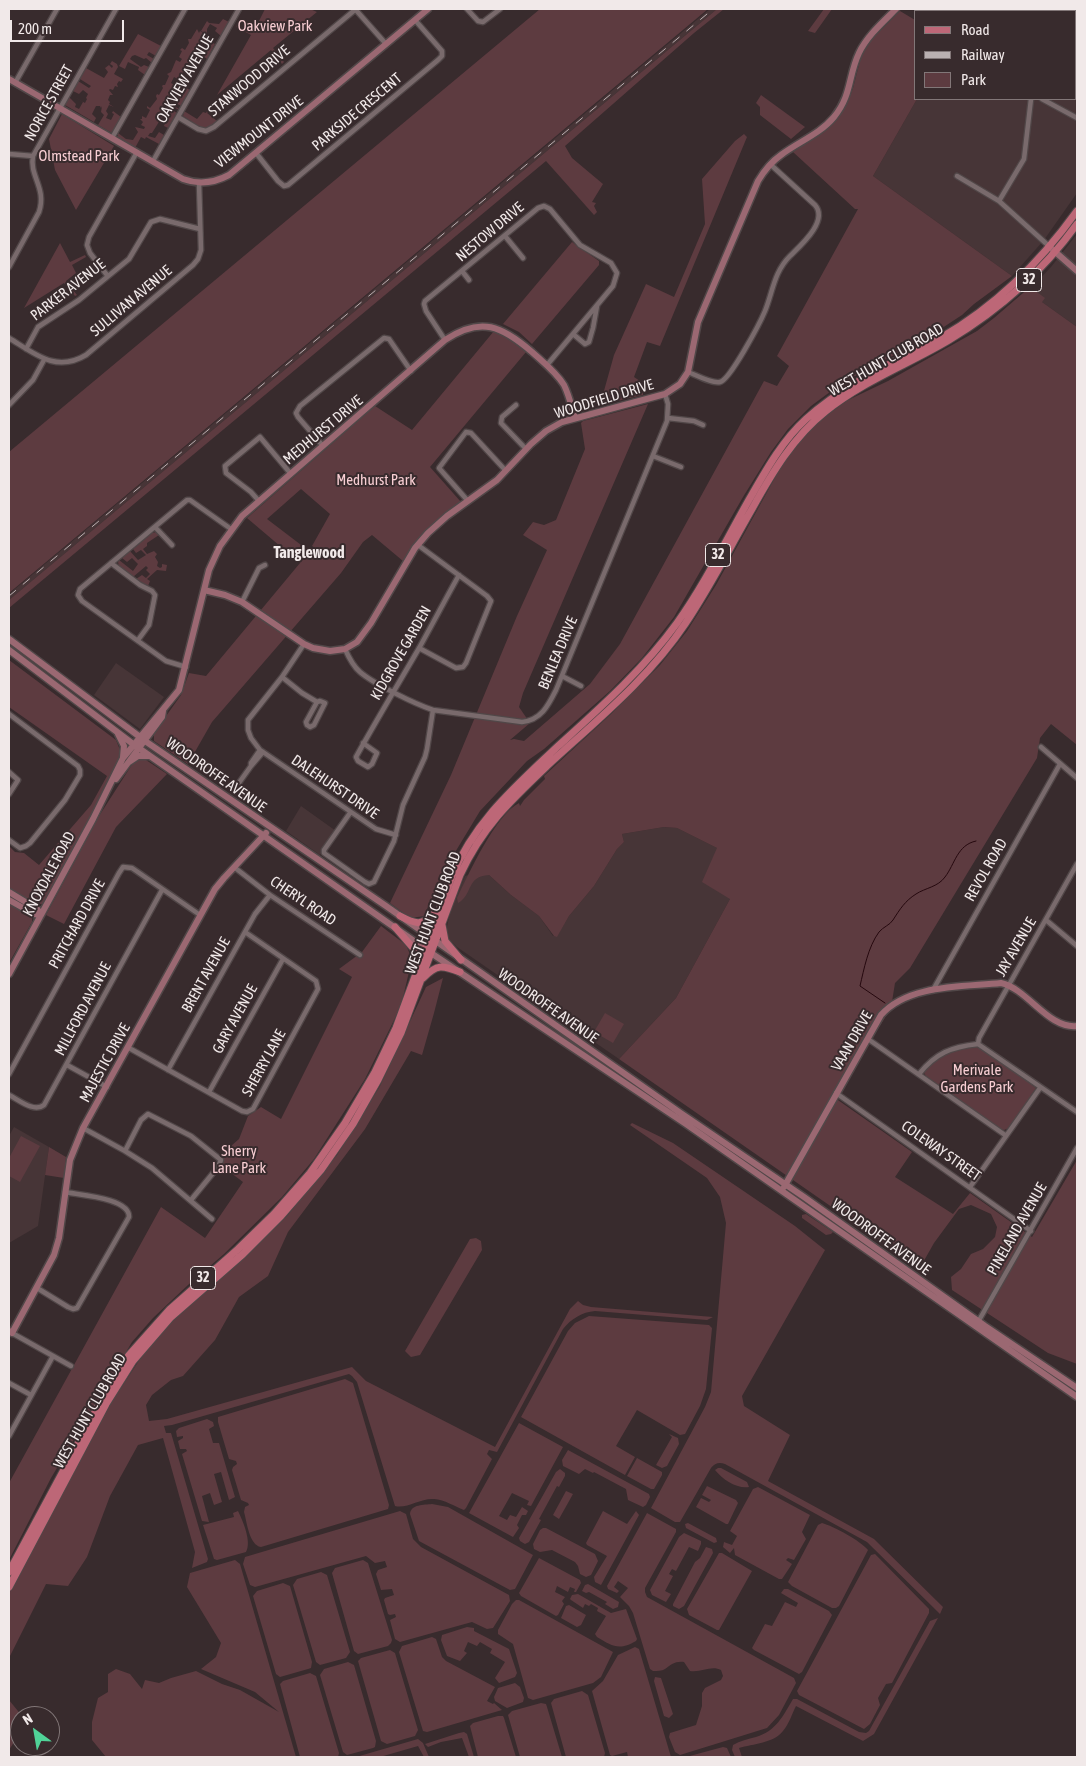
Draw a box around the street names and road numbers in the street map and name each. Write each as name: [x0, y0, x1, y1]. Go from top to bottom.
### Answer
street label: OAKVIEW AVENUE: [152, 32, 218, 126]
street label: STANWOOD DRIVE: [205, 42, 293, 120]
street label: NORICE STREET: [21, 62, 77, 144]
street label: PARKSIDE CRESCENT: [309, 69, 405, 155]
street label: VIEWMOUNT DRIVE: [211, 92, 307, 172]
street label: NESTOW DRIVE: [452, 198, 528, 266]
street label: PARKER AVENUE: [27, 255, 109, 325]
street label: SULLIVAN AVENUE: [87, 262, 175, 340]
road number: 32: [1016, 268, 1042, 292]
street label: WEST HUNT CLUB ROAD: [825, 320, 947, 400]
street label: WOODFIELD DRIVE: [552, 375, 656, 423]
street label: MEDHURST DRIVE: [280, 392, 366, 468]
road number: 32: [706, 544, 730, 566]
street label: KIDGROVE GARDEN: [367, 603, 435, 703]
street label: BENLEA DRIVE: [535, 614, 581, 692]
street label: WOODROFFE AVENUE: [162, 734, 270, 816]
street label: DALEHURST DRIVE: [288, 751, 382, 823]
street label: KNOXDALE ROAD: [19, 829, 79, 919]
street label: REVOL ROAD: [961, 835, 1011, 905]
street label: WEST HUNT CLUB ROAD: [401, 849, 465, 977]
street label: CHERYL ROAD: [267, 872, 339, 930]
street label: PRITCHARD DRIVE: [45, 876, 109, 972]
street label: JAY AVENUE: [992, 914, 1040, 980]
street label: BRENT AVENUE: [178, 934, 234, 1016]
street label: MILLFORD AVENUE: [51, 959, 115, 1059]
street label: WOODROFFE AVENUE: [494, 965, 602, 1047]
street label: GARY AVENUE: [209, 981, 261, 1057]
street label: VAAN DRIVE: [828, 1008, 876, 1074]
street label: MAJESTIC DRIVE: [76, 1020, 134, 1106]
street label: SHERRY LANE: [238, 1027, 290, 1099]
street label: COLEWAY STREET: [898, 1117, 984, 1185]
street label: PINELAND AVENUE: [983, 1180, 1051, 1278]
street label: WOODROFFE AVENUE: [828, 1195, 934, 1279]
road number: 32: [190, 1266, 216, 1290]
street label: WEST HUNT CLUB ROAD: [50, 1350, 130, 1472]

